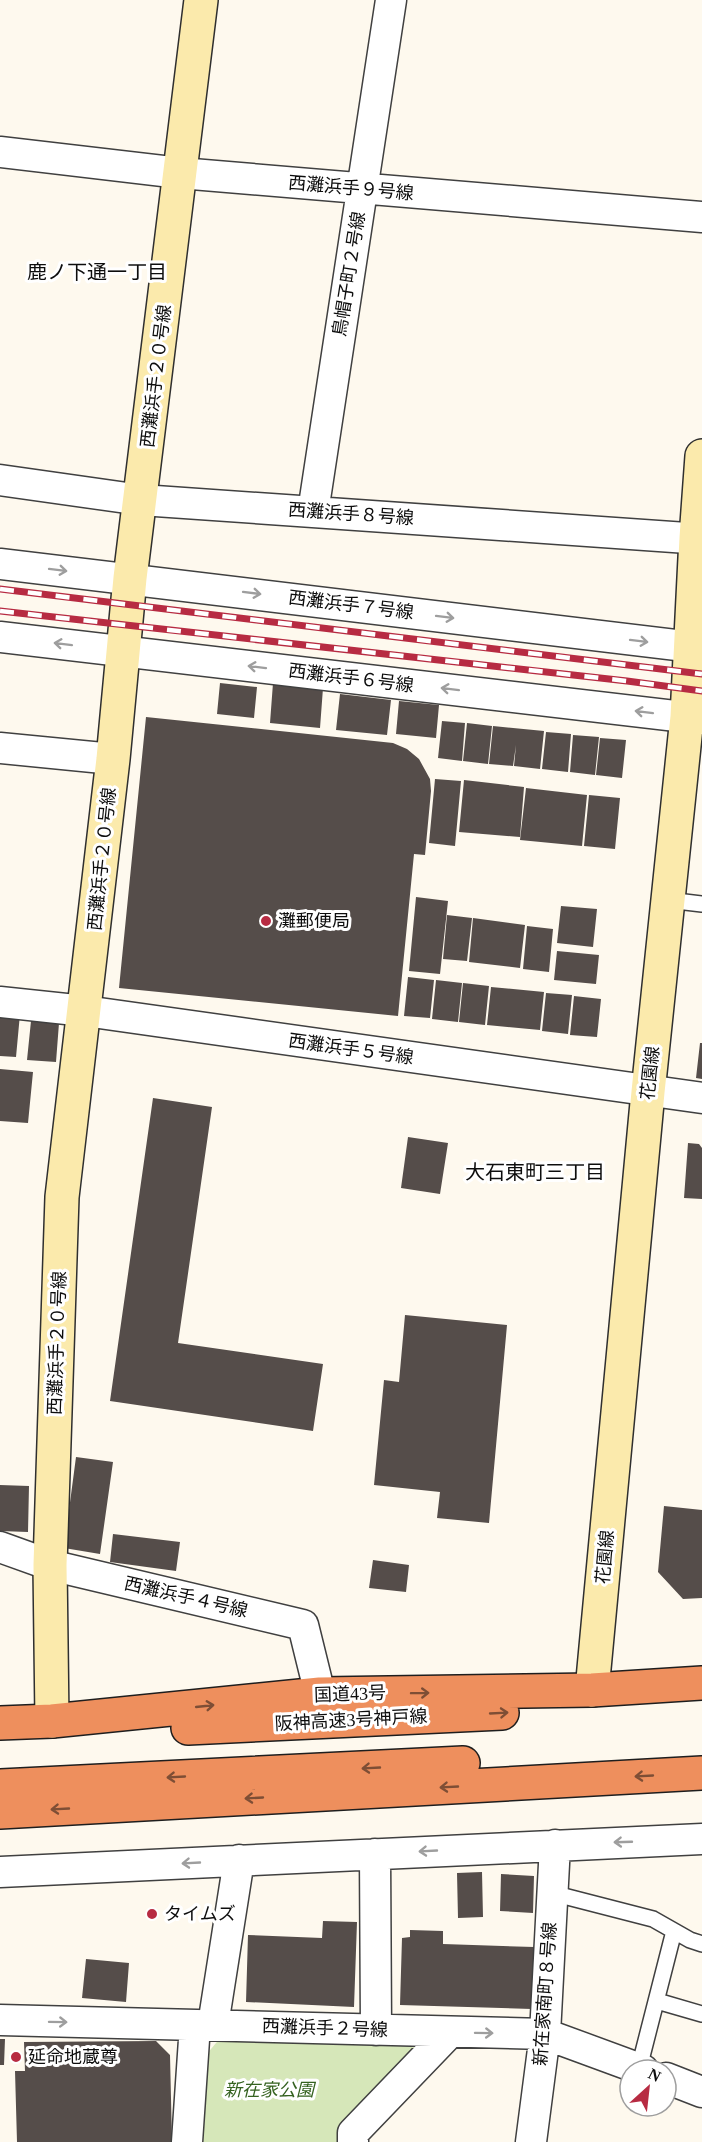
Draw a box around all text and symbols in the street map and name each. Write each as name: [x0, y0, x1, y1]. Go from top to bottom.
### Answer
street label: 西灘浜手９号線: [287, 173, 415, 203]
street label: 鳥帽子町２号線: [329, 210, 369, 338]
district label: 鹿ノ下通一丁目: [27, 261, 167, 283]
street label: 西灘浜手２０号線: [137, 303, 175, 449]
street label: 西灘浜手８号線: [287, 500, 415, 528]
one-way arrow: [48, 565, 68, 576]
street label: 西灘浜手７号線: [287, 587, 415, 623]
one-way arrow: [241, 588, 261, 599]
one-way arrow: [435, 612, 455, 623]
one-way arrow: [628, 635, 648, 646]
one-way arrow: [53, 638, 73, 649]
street label: 西灘浜手６号線: [287, 660, 415, 696]
one-way arrow: [247, 661, 267, 672]
one-way arrow: [441, 684, 461, 695]
one-way arrow: [634, 706, 654, 717]
street label: 西灘浜手２０号線: [85, 786, 119, 932]
place label: 灘郵便局: [278, 911, 350, 931]
marker: 灘郵便局: [259, 914, 273, 928]
street label: 西灘浜手５号線: [287, 1030, 415, 1068]
street label: 花園線: [637, 1045, 663, 1101]
district label: 大石東町三丁目: [465, 1161, 605, 1183]
street label: 西灘浜手２０号線: [44, 1271, 70, 1415]
street label: 花園線: [593, 1529, 617, 1585]
street label: 西灘浜手４号線: [122, 1573, 250, 1621]
street label: 国道43号: [314, 1683, 386, 1705]
one-way arrow: [410, 1687, 430, 1698]
one-way arrow: [194, 1700, 214, 1711]
street label: 阪神高速3号神戸線: [274, 1706, 428, 1734]
one-way arrow: [488, 1707, 508, 1718]
one-way arrow: [361, 1762, 381, 1773]
one-way arrow: [634, 1770, 654, 1781]
one-way arrow: [167, 1772, 187, 1783]
one-way arrow: [439, 1782, 459, 1793]
one-way arrow: [245, 1793, 265, 1804]
one-way arrow: [50, 1804, 70, 1815]
one-way arrow: [613, 1836, 633, 1848]
one-way arrow: [418, 1846, 438, 1857]
one-way arrow: [182, 1857, 202, 1868]
place label: タイムズ: [164, 1904, 236, 1924]
marker: タイムズ: [145, 1907, 159, 1921]
street label: 新在家南町８号線: [530, 1921, 560, 2067]
one-way arrow: [48, 2016, 68, 2027]
street label: 西灘浜手２号線: [262, 2016, 388, 2040]
one-way arrow: [474, 2027, 494, 2038]
place label: 延命地蔵尊: [28, 2047, 118, 2067]
marker: 延命地蔵尊: [9, 2050, 23, 2064]
north arrow: [618, 2058, 678, 2118]
text: N: [646, 2065, 664, 2085]
park label: 新在家公園: [224, 2080, 317, 2100]

